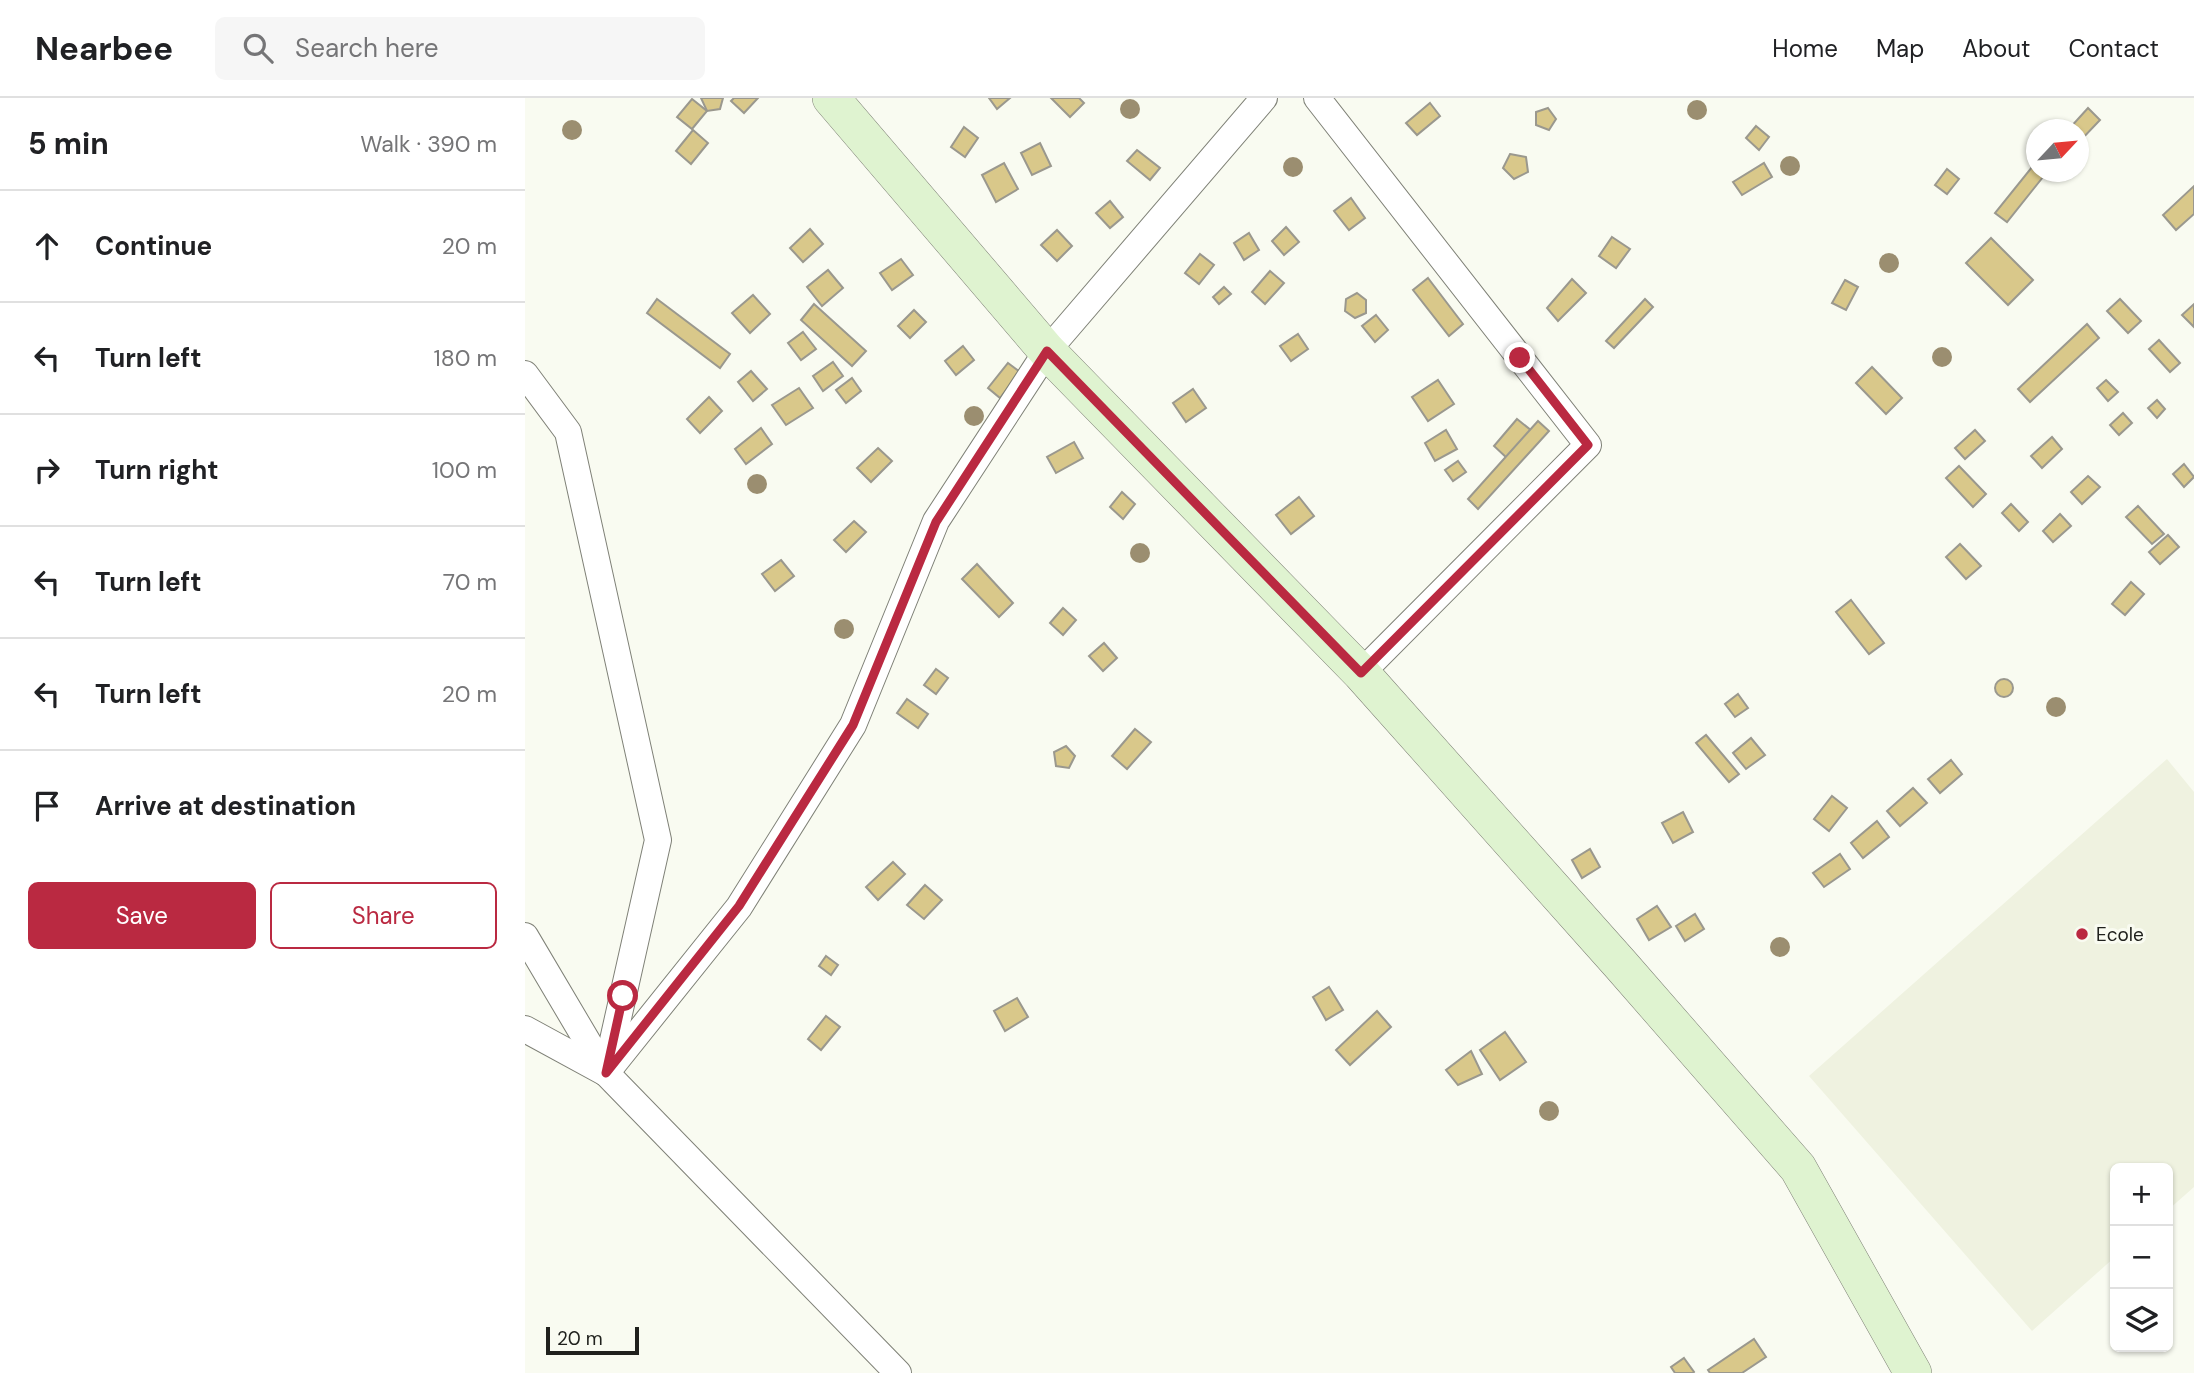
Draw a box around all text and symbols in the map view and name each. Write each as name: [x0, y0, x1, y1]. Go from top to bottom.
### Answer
search box: [215, 17, 705, 80]
text: Nearbee: [35, 27, 173, 70]
icon: search: [239, 29, 277, 67]
text: Search here: [295, 31, 439, 65]
text: Home: [1772, 33, 1838, 64]
text: Map: [1876, 33, 1924, 64]
text: About: [1962, 33, 2031, 64]
text: Contact: [2069, 33, 2159, 64]
north arrow: [2026, 119, 2089, 182]
text: 5 min: [28, 124, 109, 163]
text: Walk · 390 m: [360, 129, 497, 159]
icon: ahead: [28, 227, 66, 265]
text: Continue: [95, 229, 212, 263]
text: 20 m: [442, 231, 497, 261]
icon: left: [28, 339, 66, 377]
text: Turn left: [95, 341, 202, 375]
route end: [1504, 342, 1535, 373]
text: 180 m: [433, 343, 497, 373]
icon: right: [28, 451, 66, 489]
text: Turn right: [95, 453, 219, 487]
text: 100 m: [432, 455, 497, 485]
icon: left: [28, 563, 66, 601]
text: Turn left: [95, 565, 202, 599]
text: 70 m: [443, 567, 497, 597]
icon: left: [28, 675, 66, 713]
text: Turn left: [95, 677, 202, 711]
text: 20 m: [442, 679, 497, 709]
icon: arrive: [28, 787, 66, 825]
text: Arrive at destination: [95, 789, 356, 823]
button: Save: [28, 882, 256, 949]
button: Share: [270, 882, 497, 949]
place label: Ecole: [2096, 922, 2144, 947]
marker: Ecole: [2074, 926, 2090, 942]
route start: [607, 980, 638, 1011]
map controls: [2110, 1163, 2173, 1352]
button: +: [2110, 1163, 2173, 1226]
button: −: [2110, 1226, 2173, 1289]
button: layers: [2110, 1289, 2173, 1352]
scale bar: [546, 1324, 639, 1356]
text: 20 m: [557, 1326, 603, 1351]

